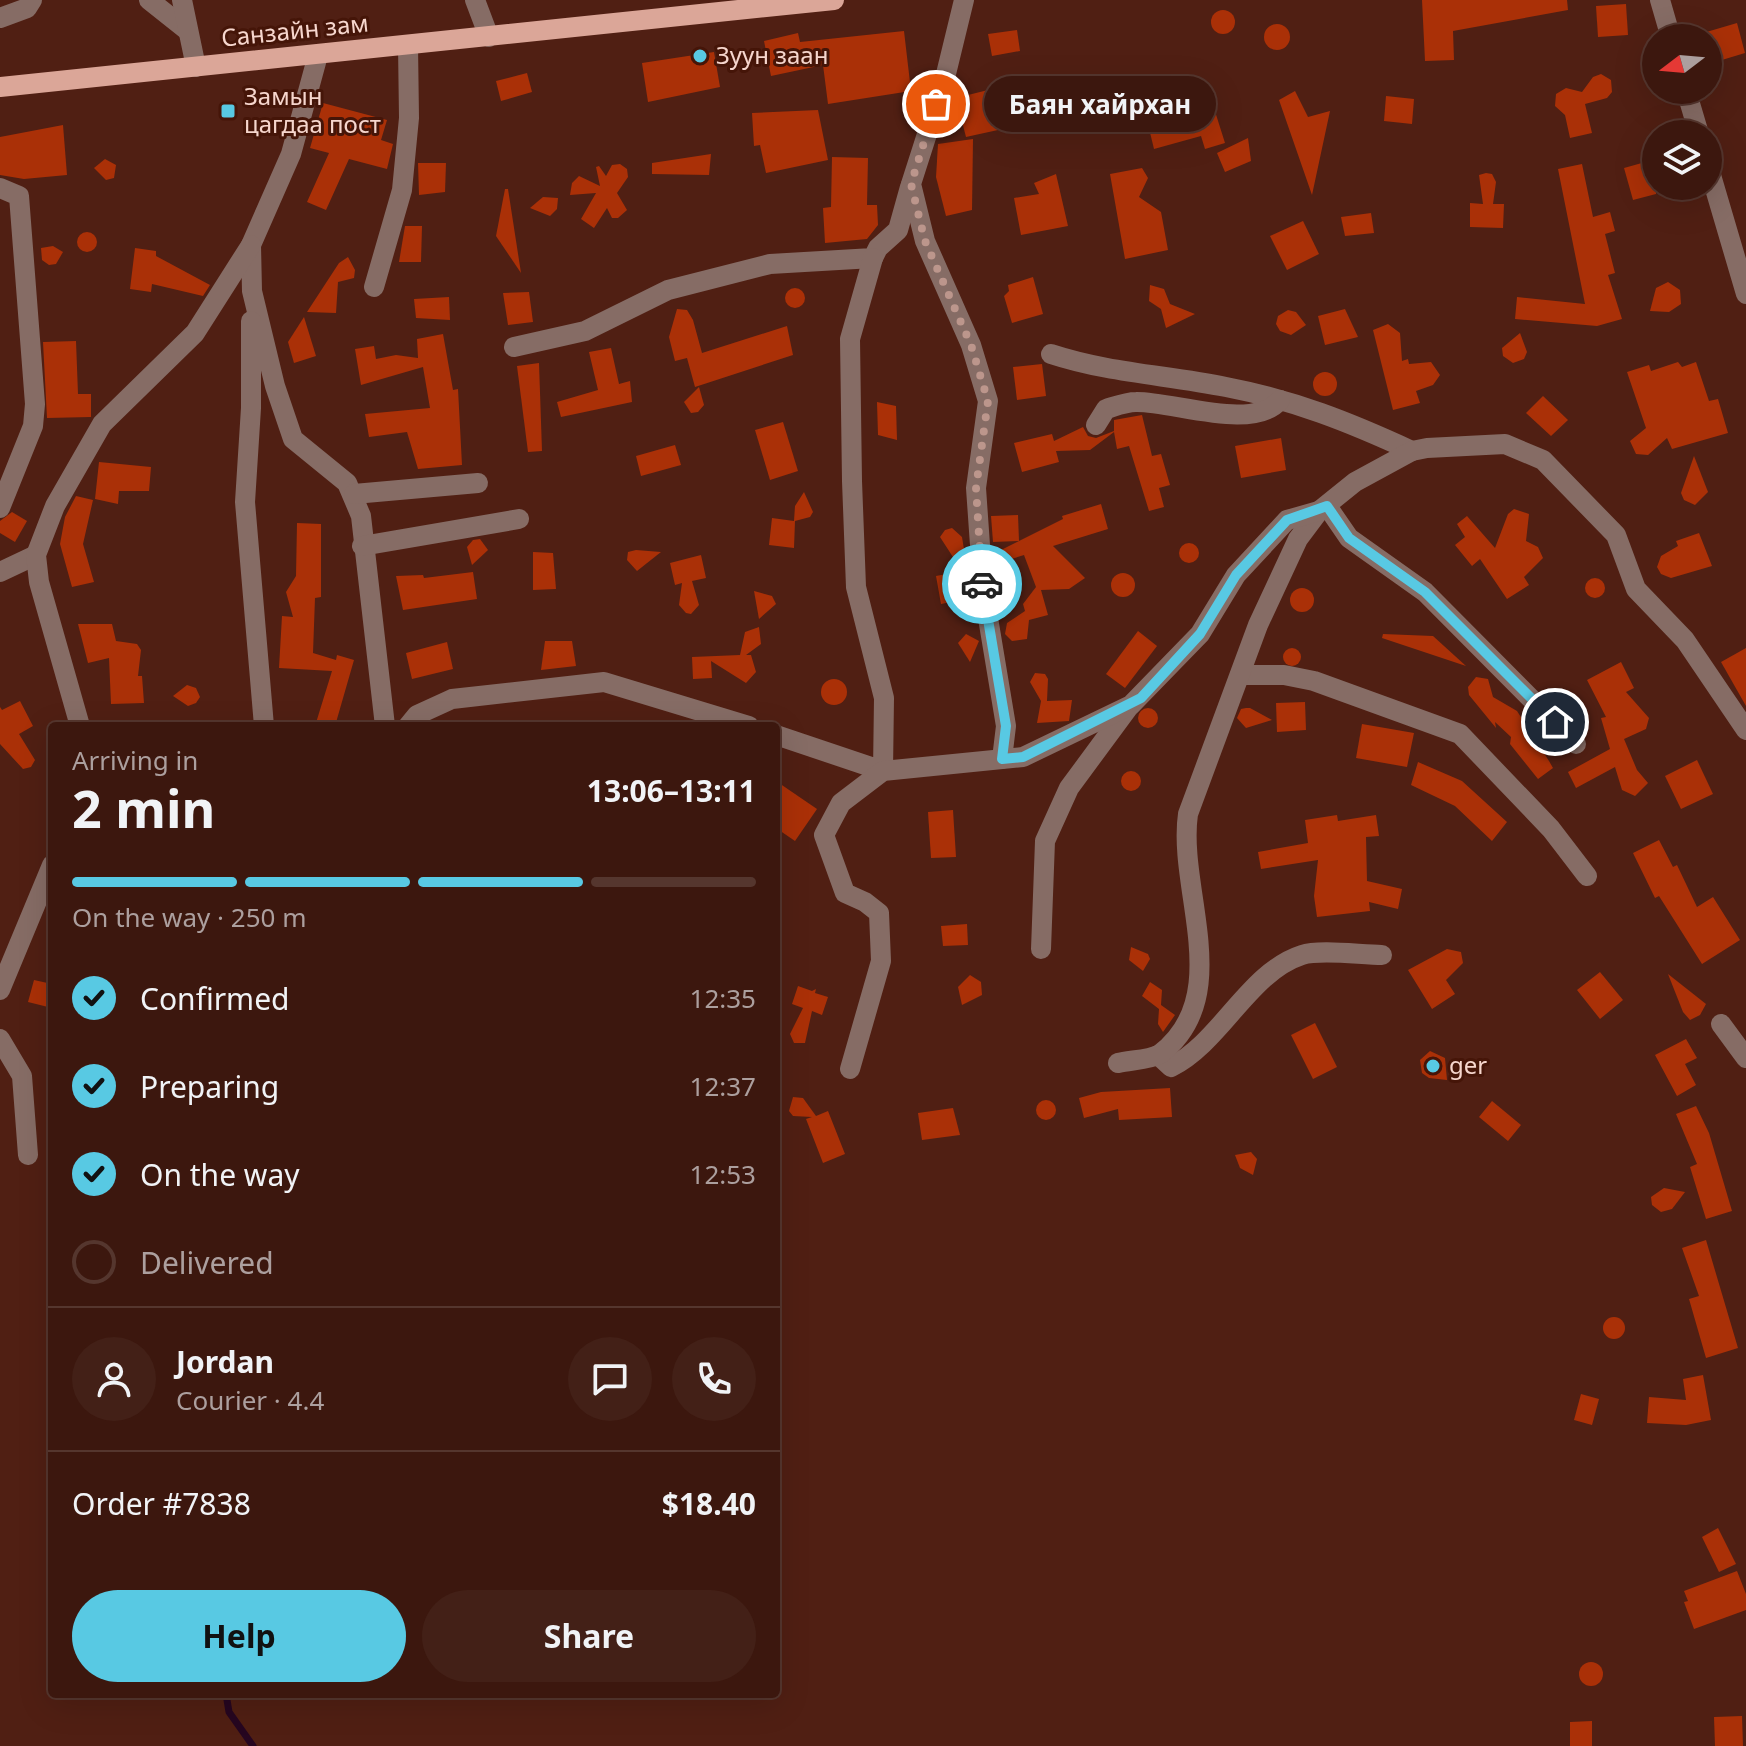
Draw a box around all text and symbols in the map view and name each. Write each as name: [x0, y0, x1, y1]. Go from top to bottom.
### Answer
street label: Санзайн зам: [220, 5, 370, 54]
north arrow: [1642, 24, 1722, 104]
map controls: [1642, 24, 1722, 200]
place label: Зуун заан: [716, 38, 828, 71]
marker: Зуун заан: [691, 47, 709, 65]
pin: [902, 70, 970, 138]
callout: Баян хайрхан: [984, 76, 1216, 132]
place label: Замын цагдаа пост: [244, 79, 381, 140]
icon: bag: [914, 82, 958, 126]
text: Баян хайрхан: [1009, 86, 1191, 122]
marker: Замын цагдаа пост: [219, 102, 237, 120]
button: layers: [1642, 120, 1722, 200]
courier: [942, 544, 1022, 624]
icon: car: [960, 562, 1004, 606]
pin: [1521, 688, 1589, 756]
icon: home: [1533, 700, 1577, 744]
text: Arriving in: [72, 742, 198, 778]
text: 13:06–13:11: [587, 770, 756, 811]
text: 2 min: [72, 772, 215, 843]
text: On the way · 250 m: [72, 899, 306, 935]
icon: check: [72, 976, 116, 1020]
text: Confirmed: [140, 978, 290, 1019]
text: 12:35: [690, 980, 756, 1016]
place label: ger: [1449, 1048, 1487, 1081]
marker: ger: [1424, 1057, 1442, 1075]
icon: check: [72, 1064, 116, 1108]
text: Preparing: [140, 1066, 279, 1107]
text: 12:37: [690, 1068, 756, 1104]
icon: check: [72, 1152, 116, 1196]
text: On the way: [140, 1154, 300, 1195]
text: 12:53: [690, 1156, 756, 1192]
text: Delivered: [140, 1242, 274, 1283]
button: person: [72, 1337, 156, 1421]
button: chat: [568, 1337, 652, 1421]
button: phone: [672, 1337, 756, 1421]
text: Jordan: [176, 1341, 274, 1382]
text: Courier · 4.4: [176, 1382, 324, 1418]
text: Order #7838: [72, 1483, 251, 1524]
text: $18.40: [662, 1483, 756, 1524]
button: Help: [72, 1590, 406, 1682]
button: Share: [422, 1590, 756, 1682]

